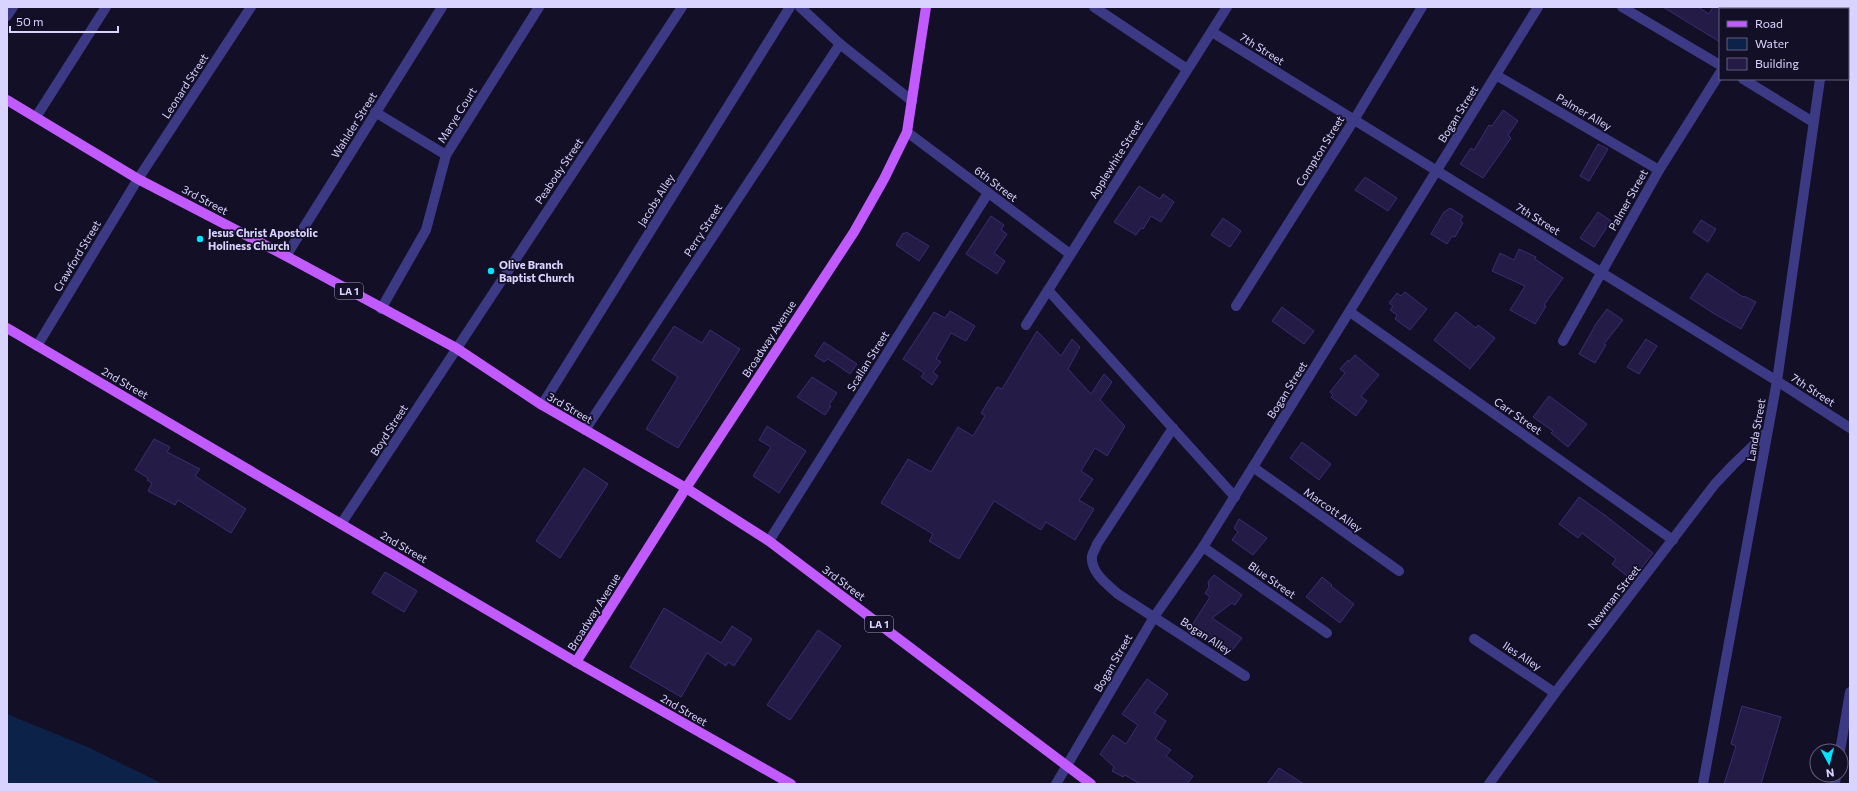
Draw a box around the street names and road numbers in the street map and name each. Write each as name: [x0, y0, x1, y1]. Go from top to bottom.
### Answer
street label: 7th Street: [1238, 30, 1287, 68]
street label: Leonard Street: [159, 51, 211, 121]
street label: Bogan Street: [1435, 82, 1481, 145]
street label: Marye Court: [434, 84, 479, 145]
street label: Wahlder Street: [328, 89, 379, 160]
street label: Palmer Alley: [1554, 90, 1615, 133]
street label: Compton Street: [1293, 113, 1347, 188]
street label: Applewhite Street: [1086, 117, 1145, 201]
street label: Peabody Street: [532, 135, 586, 206]
street label: 6th Street: [972, 163, 1021, 204]
street label: Palmer Street: [1605, 166, 1650, 233]
street label: Jacobs Alley: [634, 171, 678, 229]
street label: 3rd Street: [180, 182, 231, 217]
street label: 7th Street: [1514, 200, 1563, 238]
street label: Perry Street: [681, 201, 725, 259]
street label: Crawford Street: [50, 217, 103, 294]
road number: LA 1: [335, 283, 363, 299]
street label: Broadway Avenue: [739, 298, 798, 379]
street label: Scallan Street: [844, 328, 891, 393]
street label: Bogan Street: [1264, 358, 1310, 421]
street label: 2nd Street: [99, 364, 151, 401]
street label: 7th Street: [1789, 371, 1838, 409]
street label: 3rd Street: [545, 389, 596, 426]
street label: Carr Street: [1492, 394, 1545, 437]
street label: Landa Street: [1744, 397, 1768, 462]
street label: Boyd Street: [367, 401, 410, 458]
street label: Marcott Alley: [1302, 485, 1365, 535]
street label: 2nd Street: [378, 528, 430, 565]
street label: Blue Street: [1246, 558, 1299, 601]
street label: 3rd Street: [820, 562, 869, 603]
street label: Newman Street: [1585, 562, 1643, 631]
street label: Broadway Avenue: [565, 570, 623, 653]
street label: Bogan Alley: [1178, 614, 1234, 657]
road number: LA 1: [865, 616, 893, 632]
street label: Bogan Street: [1091, 631, 1135, 694]
street label: Iles Alley: [1501, 638, 1544, 673]
street label: 2nd Street: [658, 691, 710, 728]

